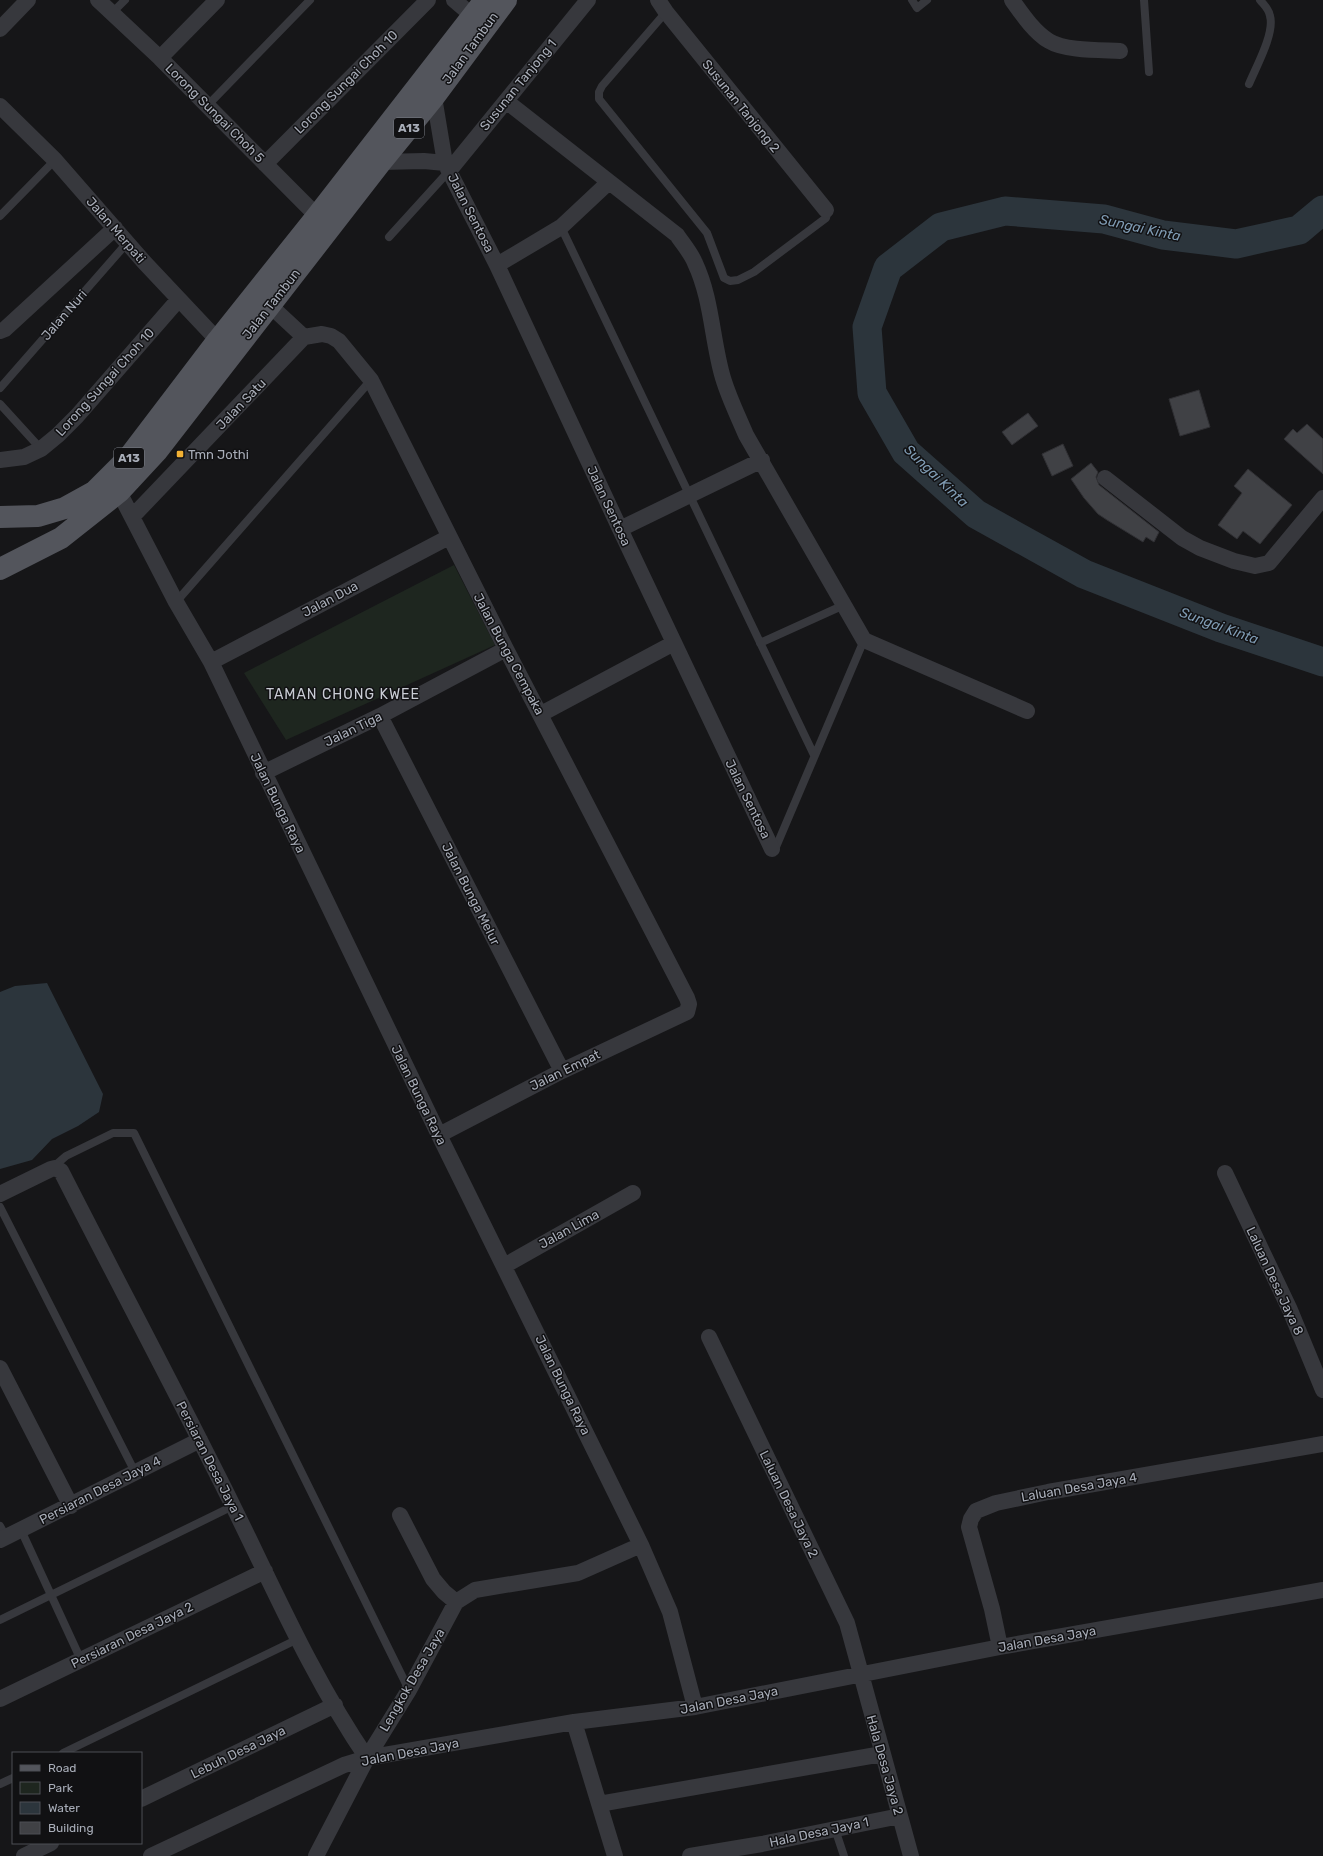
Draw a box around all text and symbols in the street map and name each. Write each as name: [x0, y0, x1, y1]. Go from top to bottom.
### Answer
street label: Jalan Tambun: [439, 9, 501, 87]
street label: Lorong Sungai Choh 10: [291, 27, 401, 137]
street label: Susunan Tanjong 1: [477, 36, 560, 134]
street label: Susunan Tanjong 2: [698, 57, 783, 156]
street label: Lorong Sungai Choh 5: [162, 60, 268, 166]
road number: A13: [394, 118, 424, 138]
street label: Jalan Sentosa: [445, 171, 497, 255]
street label: Jalan Merpati: [83, 194, 149, 266]
water label: Sungai Kinta: [1098, 211, 1182, 245]
street label: Jalan Tambun: [239, 266, 303, 342]
street label: Jalan Nuri: [38, 287, 90, 343]
street label: Lorong Sungai Choh 10: [53, 325, 158, 440]
street label: Jalan Satu: [213, 375, 269, 433]
water label: Sungai Kinta: [900, 441, 972, 511]
place label: Tmn Jothi: [188, 447, 249, 462]
road number: A13: [114, 448, 144, 468]
marker: Tmn Jothi: [175, 449, 185, 459]
street label: Jalan Sentosa: [584, 464, 634, 548]
street label: Jalan Dua: [300, 578, 360, 620]
street label: Jalan Bunga Cempaka: [470, 591, 547, 718]
water label: Sungai Kinta: [1177, 604, 1261, 648]
district label: TAMAN CHONG KWEE: [266, 686, 420, 703]
street label: Jalan Tiga: [322, 709, 385, 750]
street label: Jalan Bunga Raya: [246, 751, 309, 856]
street label: Jalan Sentosa: [722, 757, 774, 841]
street label: Jalan Bunga Melur: [438, 840, 503, 948]
street label: Jalan Bunga Raya: [387, 1043, 450, 1148]
street label: Jalan Empat: [527, 1047, 603, 1093]
street label: Jalan Lima: [537, 1206, 601, 1252]
street label: Laluan Desa Jaya 8: [1243, 1224, 1307, 1338]
street label: Jalan Bunga Raya: [531, 1333, 594, 1438]
street label: Persiaran Desa Jaya 1: [173, 1399, 247, 1523]
street label: Laluan Desa Jaya 2: [757, 1448, 821, 1560]
street label: Persiaran Desa Jaya 4: [37, 1453, 163, 1527]
street label: Laluan Desa Jaya 4: [1020, 1469, 1138, 1505]
street label: Persiaran Desa Jaya 2: [69, 1599, 195, 1671]
street label: Jalan Desa Jaya: [997, 1623, 1097, 1655]
street label: Lengkok Desa Jaya: [376, 1626, 448, 1735]
street label: Jalan Desa Jaya: [679, 1683, 779, 1717]
street label: Hala Desa Jaya 2: [864, 1713, 906, 1817]
street label: Lebuh Desa Jaya: [188, 1723, 288, 1781]
street label: Jalan Desa Jaya: [360, 1735, 460, 1769]
legend: [12, 1752, 142, 1844]
text: Road: [48, 1761, 76, 1775]
text: Park: [48, 1781, 74, 1795]
text: Water: [48, 1801, 80, 1815]
street label: Hala Desa Jaya 1: [768, 1814, 870, 1850]
text: Building: [48, 1821, 94, 1835]

